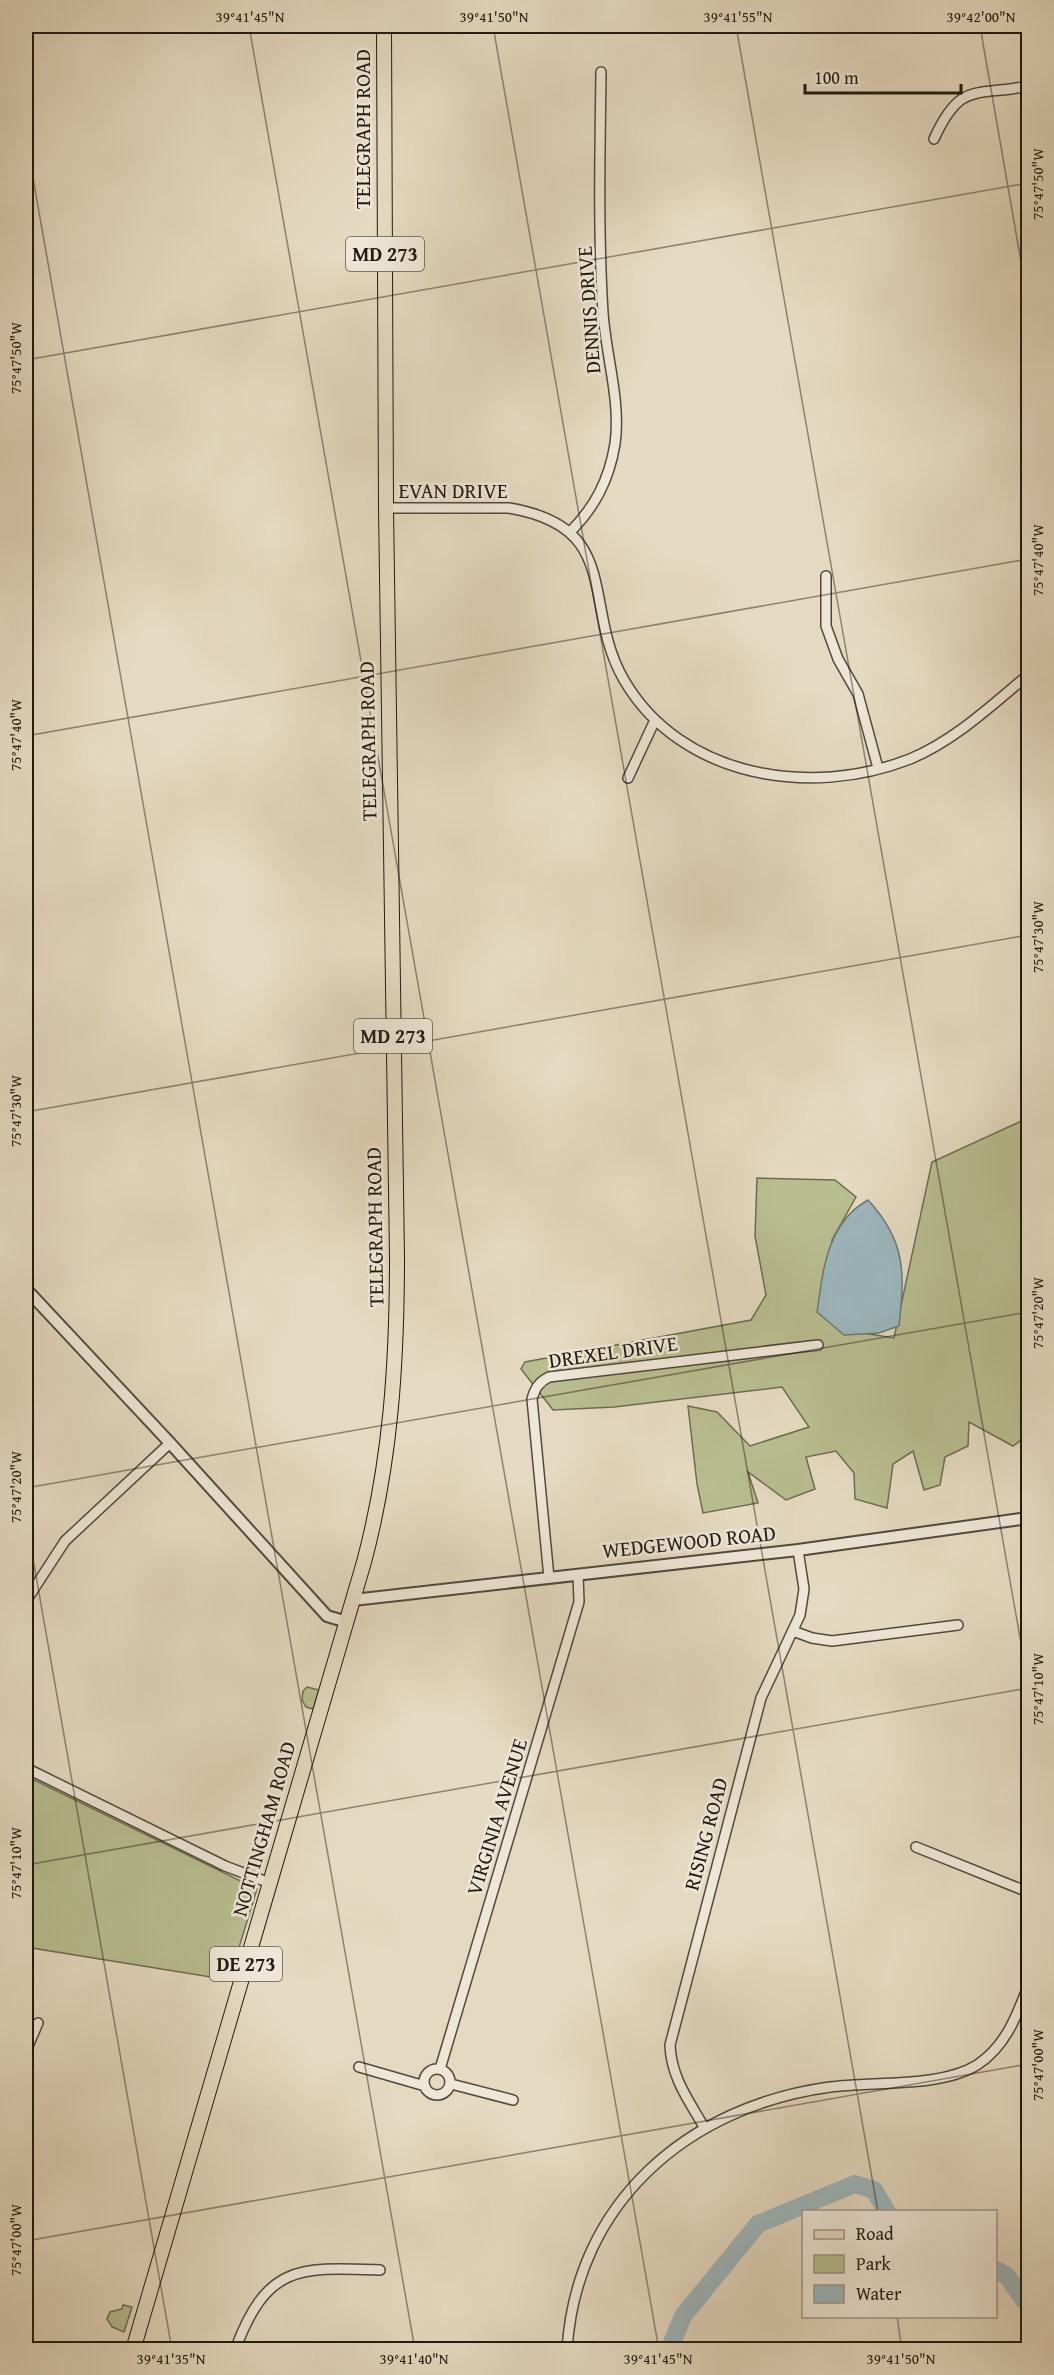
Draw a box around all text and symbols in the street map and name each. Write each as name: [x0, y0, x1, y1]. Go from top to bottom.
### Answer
text: 39°41'45"N: [216, 6, 285, 27]
text: 39°41'50"N: [460, 6, 529, 27]
text: 39°41'55"N: [704, 6, 773, 27]
text: 39°42'00"N: [947, 6, 1016, 27]
street label: TELEGRAPH ROAD: [347, 49, 378, 209]
scale bar: [805, 57, 961, 95]
text: 100 m: [814, 64, 859, 91]
text: 75°47'50"W: [1027, 148, 1048, 220]
road number: MD 273: [346, 237, 424, 271]
street label: DENNIS DRIVE: [569, 245, 608, 375]
text: 75°47'50"W: [5, 322, 26, 394]
street label: EVAN DRIVE: [398, 475, 508, 506]
text: 75°47'40"W: [1027, 524, 1048, 596]
street label: TELEGRAPH ROAD: [351, 661, 384, 821]
text: 75°47'40"W: [5, 699, 26, 771]
text: 75°47'30"W: [1027, 901, 1048, 973]
road number: MD 273: [354, 1019, 432, 1053]
text: 75°47'30"W: [5, 1075, 26, 1147]
street label: TELEGRAPH ROAD: [358, 1147, 391, 1307]
text: 75°47'20"W: [1027, 1277, 1048, 1349]
street label: DREXEL DRIVE: [547, 1327, 680, 1376]
text: 75°47'20"W: [5, 1451, 26, 1523]
street label: WEDGEWOOD ROAD: [601, 1517, 777, 1566]
text: 75°47'10"W: [1027, 1653, 1048, 1725]
street label: VIRGINIA AVENUE: [458, 1734, 535, 1899]
street label: NOTTINGHAM ROAD: [224, 1738, 303, 1920]
street label: RISING ROAD: [676, 1774, 735, 1894]
text: 75°47'10"W: [5, 1827, 26, 1899]
road number: DE 273: [210, 1947, 282, 1981]
text: 75°47'00"W: [1027, 2029, 1048, 2101]
text: 75°47'00"W: [5, 2204, 26, 2276]
legend: [802, 2210, 997, 2318]
text: Road: [856, 2220, 894, 2247]
text: Park: [856, 2250, 892, 2277]
text: Water: [856, 2280, 902, 2307]
text: 39°41'35"N: [137, 2348, 206, 2369]
text: 39°41'40"N: [380, 2348, 449, 2369]
text: 39°41'45"N: [624, 2348, 693, 2369]
text: 39°41'50"N: [867, 2348, 936, 2369]

